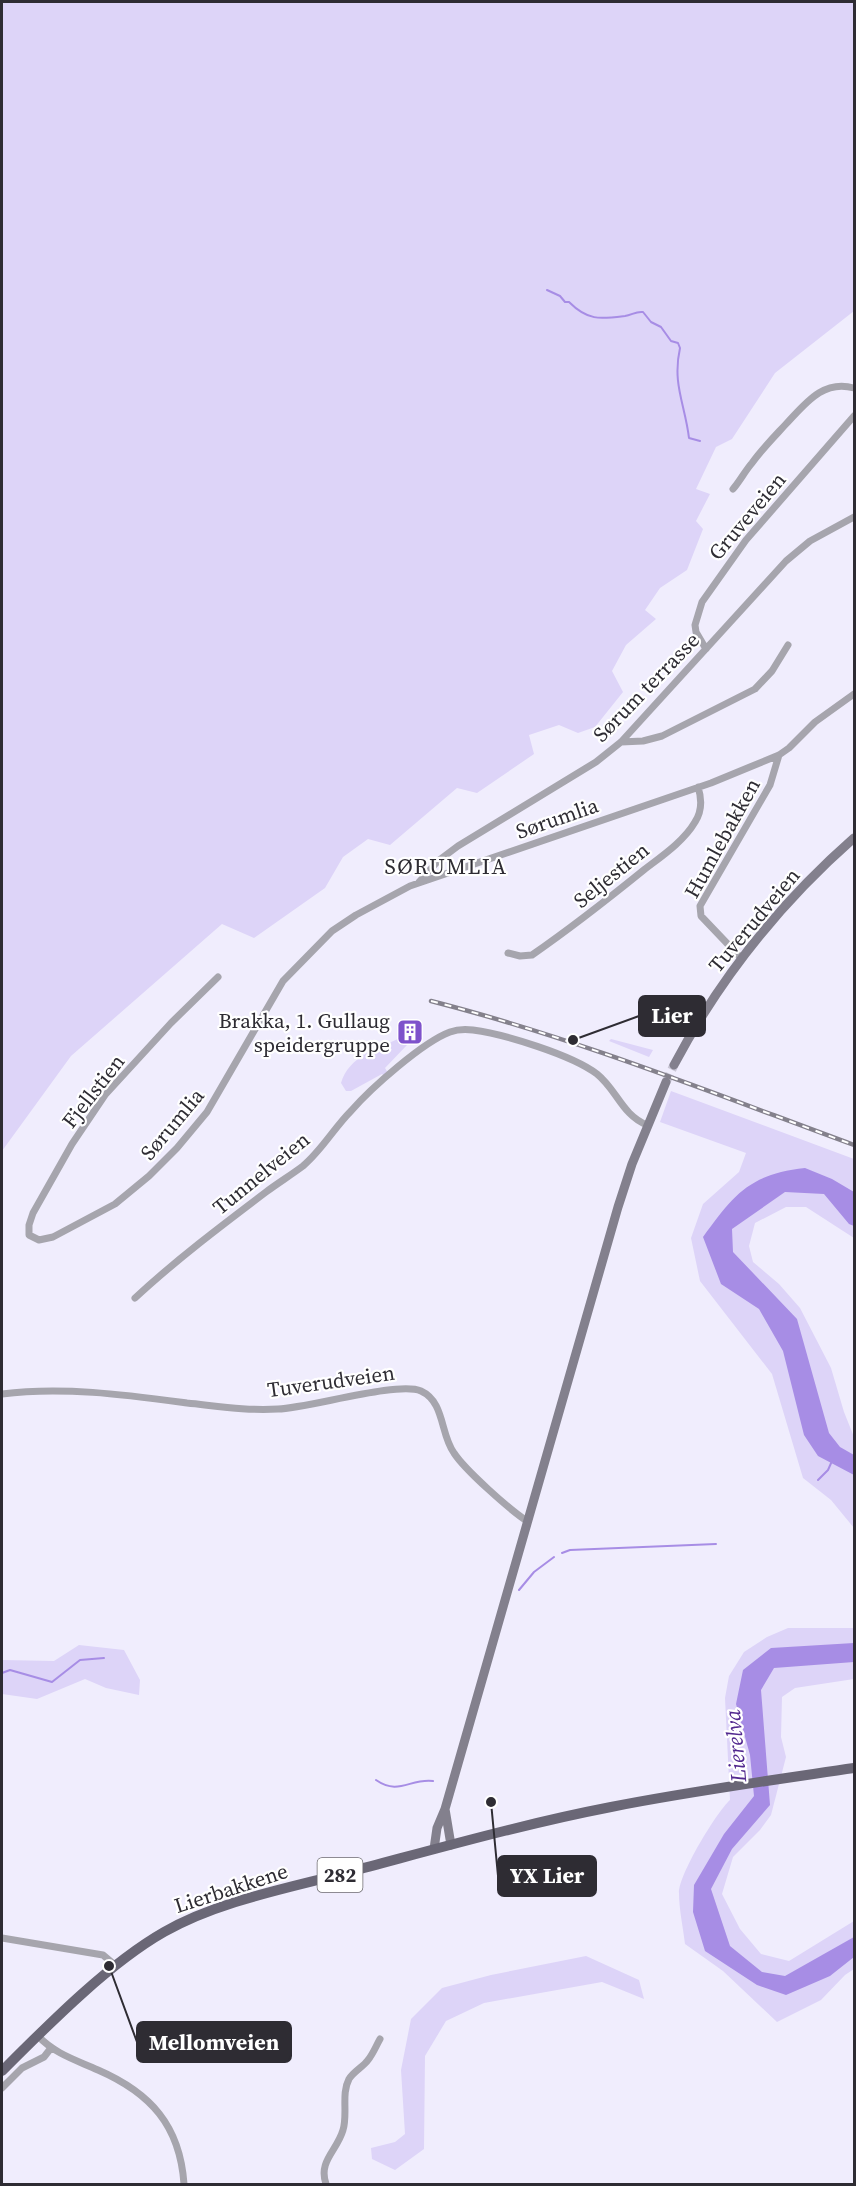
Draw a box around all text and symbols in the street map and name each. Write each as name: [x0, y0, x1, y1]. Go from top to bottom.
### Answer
street label: Gruveveien: [702, 466, 792, 566]
street label: Sørum terrasse: [586, 626, 706, 748]
street label: Humlebakken: [677, 773, 767, 903]
street label: Sørumlia: [512, 790, 602, 846]
street label: Seljestien: [567, 835, 655, 914]
district label: SØRUMLIA: [384, 851, 508, 881]
street label: Tuverudveien: [702, 861, 806, 978]
callout: Lier: [639, 996, 705, 1036]
text: Lier: [651, 1000, 693, 1030]
place label: Brakka, 1. Gullaug speidergruppe: [218, 1006, 390, 1059]
building icon: Brakka, 1. Gullaug speidergruppe: [395, 1017, 425, 1047]
street label: Fjellstien: [55, 1048, 131, 1134]
street label: Sørumlia: [133, 1082, 211, 1166]
street label: Tunnelveien: [206, 1125, 316, 1221]
street label: Tuverudveien: [266, 1358, 397, 1404]
water label: Lierelva: [717, 1708, 753, 1785]
street label: Lierbakkene: [171, 1856, 291, 1920]
callout: YX Lier: [498, 1856, 596, 1896]
road number: 282: [318, 1858, 362, 1892]
text: YX Lier: [510, 1860, 585, 1890]
callout: Mellomveien: [137, 2022, 291, 2062]
text: Mellomveien: [149, 2027, 280, 2057]

